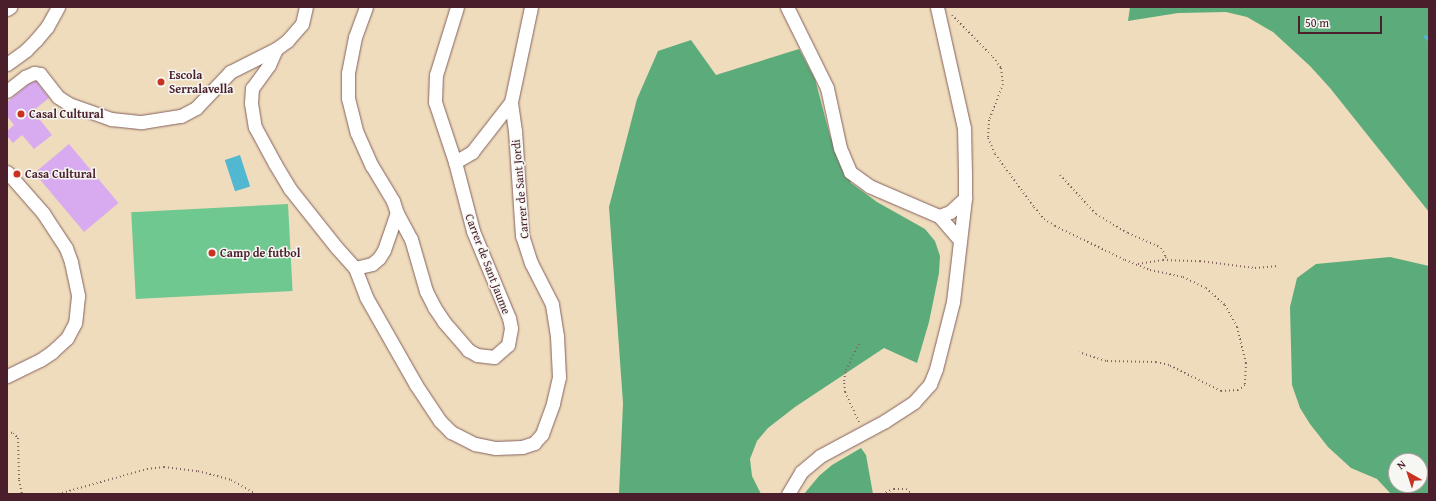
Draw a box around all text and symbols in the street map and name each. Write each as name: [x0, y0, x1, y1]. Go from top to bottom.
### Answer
scale bar: [1300, 8, 1384, 34]
text: 50 m: [1305, 14, 1329, 31]
place label: Escola Serralavella: [169, 68, 233, 96]
marker: Escola Serralavella: [156, 77, 166, 87]
place label: Casal Cultural: [29, 107, 104, 121]
marker: Casal Cultural: [16, 109, 26, 119]
street label: Carrer de Sant Jordi: [508, 139, 532, 239]
place label: Casa Cultural: [25, 167, 96, 181]
marker: Casa Cultural: [12, 169, 22, 179]
street label: Carrer de Sant Jaume: [462, 212, 514, 316]
place label: Camp de futbol: [220, 246, 300, 260]
marker: Camp de futbol: [207, 248, 217, 258]
north arrow: [1388, 453, 1428, 493]
text: N: [1393, 456, 1409, 473]

